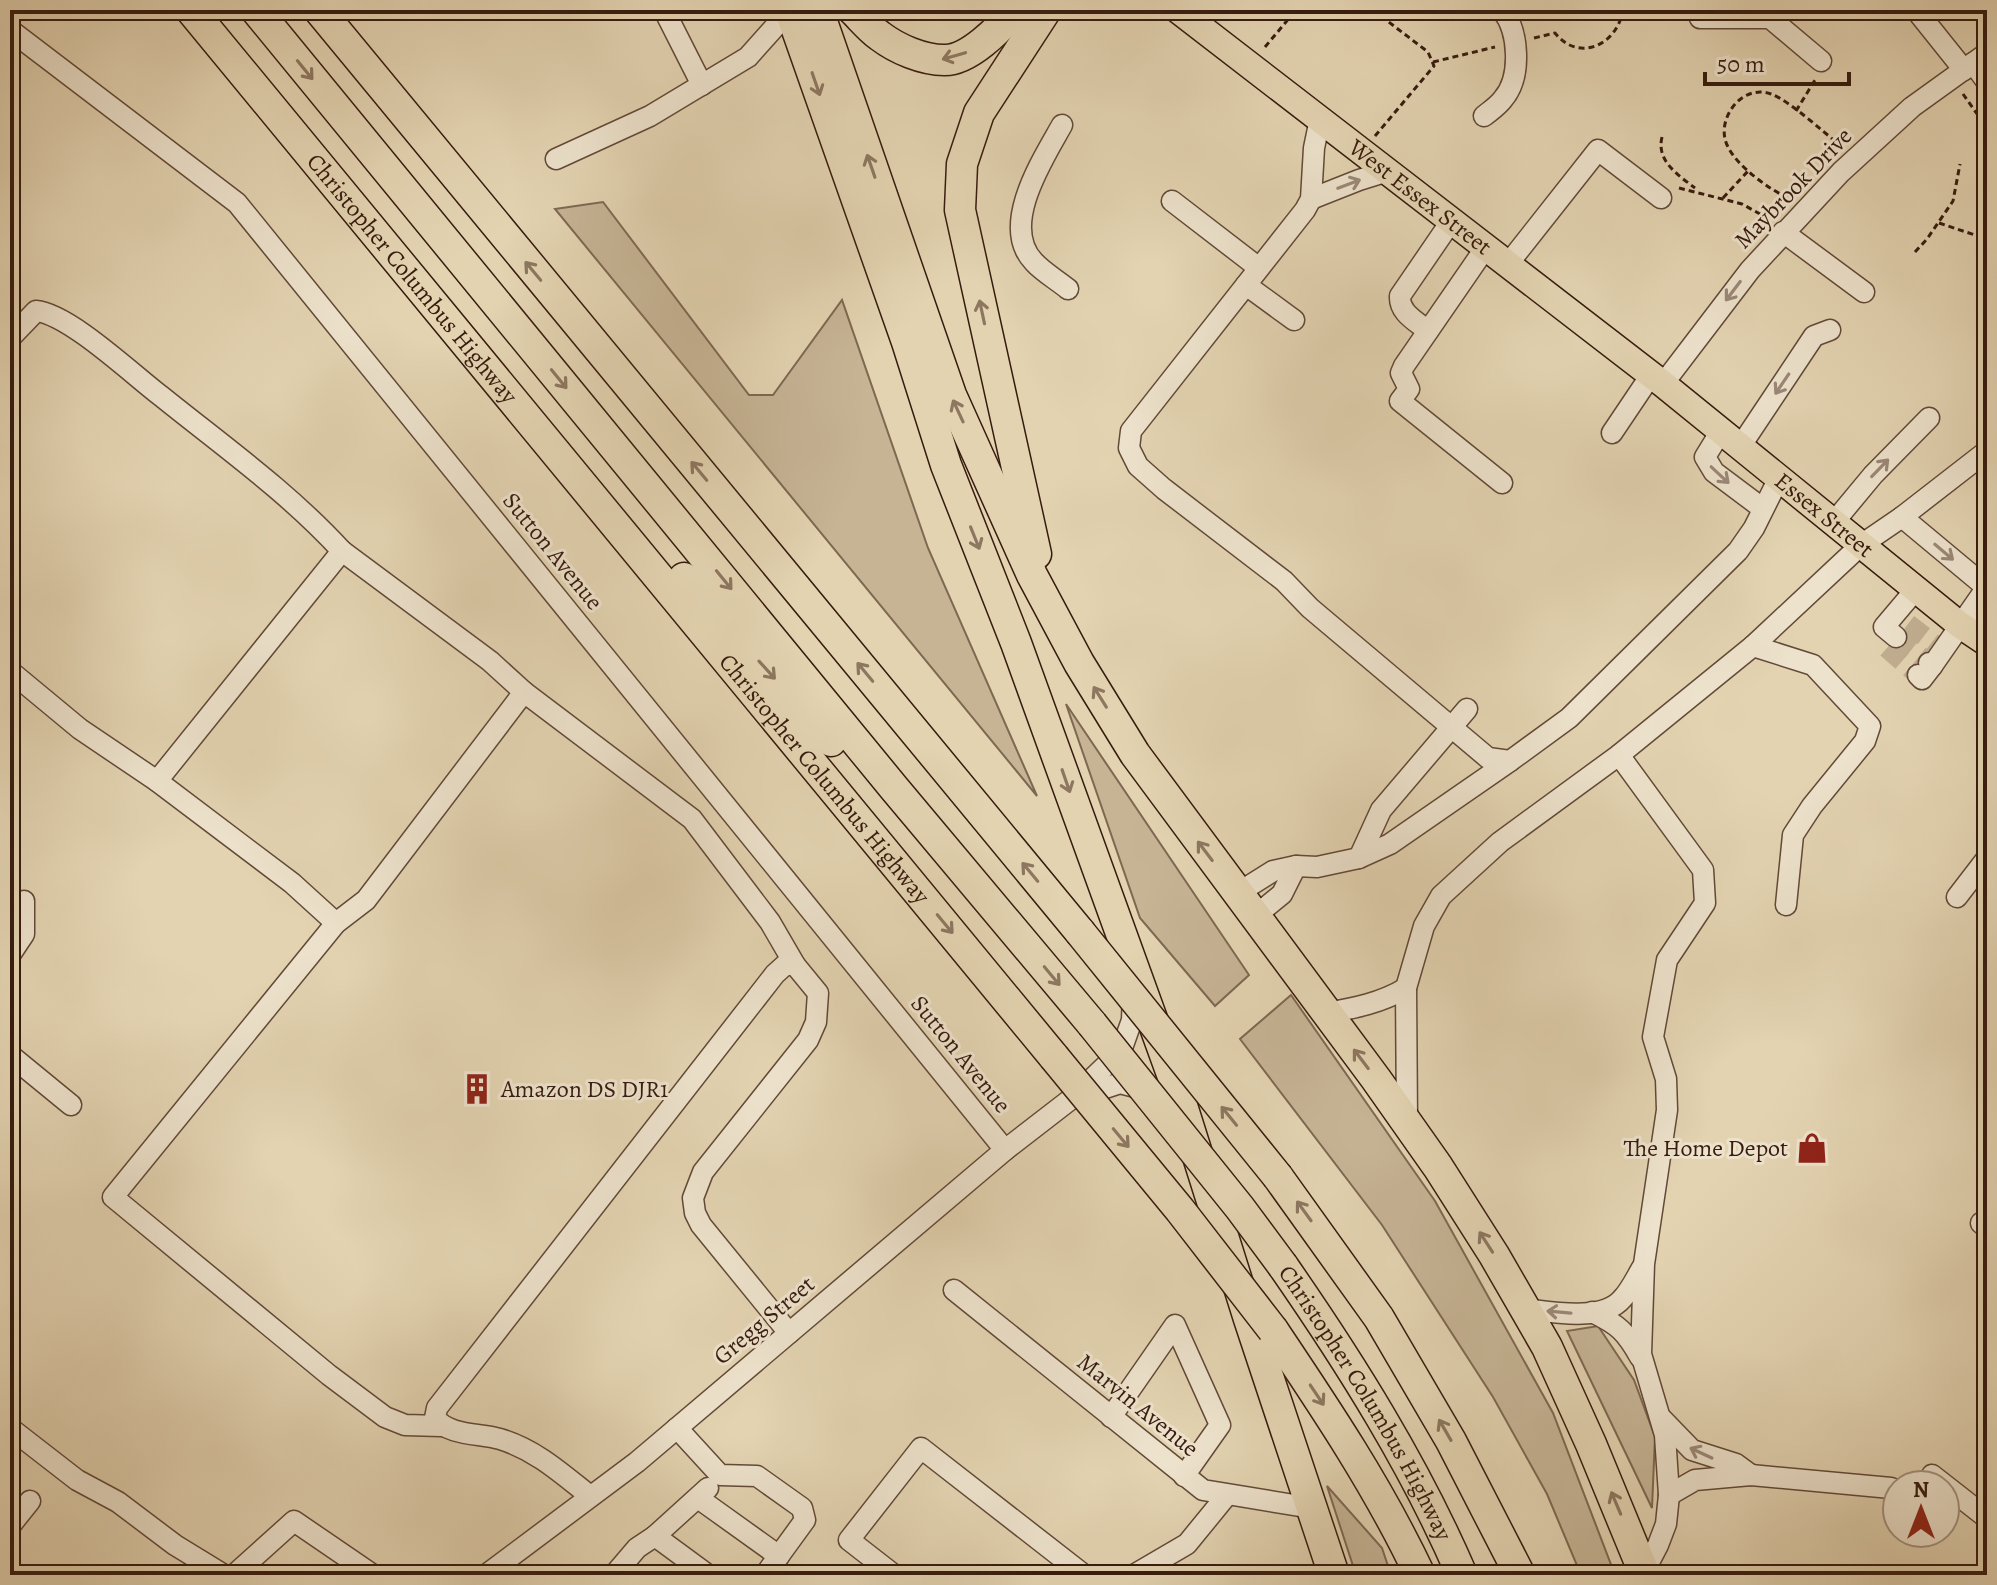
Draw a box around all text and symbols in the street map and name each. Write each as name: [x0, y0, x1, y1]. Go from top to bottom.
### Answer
scale bar: [1705, 36, 1849, 86]
text: 50 m: [1717, 48, 1765, 80]
one-way arrow: [942, 50, 967, 64]
one-way arrow: [296, 59, 314, 80]
one-way arrow: [810, 71, 825, 96]
street label: Maybrook Drive: [1727, 120, 1859, 256]
street label: West Essex Street: [1341, 131, 1499, 262]
street label: Christopher Columbus Highway: [300, 147, 525, 411]
one-way arrow: [862, 153, 877, 178]
one-way arrow: [1336, 176, 1361, 190]
one-way arrow: [525, 261, 542, 282]
one-way arrow: [1725, 280, 1742, 302]
one-way arrow: [974, 300, 989, 325]
one-way arrow: [551, 368, 568, 389]
one-way arrow: [1773, 373, 1790, 395]
one-way arrow: [949, 399, 964, 423]
one-way arrow: [1870, 459, 1889, 478]
one-way arrow: [690, 461, 708, 482]
street label: Essex Street: [1768, 465, 1881, 565]
one-way arrow: [1710, 466, 1730, 485]
street label: Sutton Avenue: [496, 485, 610, 617]
one-way arrow: [968, 525, 983, 549]
one-way arrow: [1934, 543, 1954, 561]
one-way arrow: [715, 569, 733, 590]
street label: Christopher Columbus Highway: [712, 647, 937, 911]
one-way arrow: [758, 660, 776, 680]
one-way arrow: [856, 662, 873, 683]
one-way arrow: [1092, 686, 1108, 709]
one-way arrow: [1060, 768, 1075, 793]
one-way arrow: [1197, 841, 1214, 862]
one-way arrow: [1021, 863, 1039, 883]
one-way arrow: [935, 914, 953, 935]
one-way arrow: [1043, 966, 1061, 986]
street label: Sutton Avenue: [904, 988, 1018, 1120]
one-way arrow: [1353, 1049, 1370, 1070]
building icon: Amazon DS DJR1: [460, 1072, 494, 1106]
place label: Amazon DS DJR1: [500, 1073, 668, 1105]
one-way arrow: [1220, 1106, 1238, 1127]
one-way arrow: [1112, 1128, 1130, 1148]
shop icon: The Home Depot: [1795, 1131, 1829, 1165]
place label: The Home Depot: [1624, 1132, 1788, 1164]
one-way arrow: [1295, 1201, 1312, 1223]
one-way arrow: [1477, 1231, 1493, 1254]
street label: Christopher Columbus Highway: [1271, 1259, 1460, 1546]
street label: Gregg Street: [707, 1268, 821, 1372]
one-way arrow: [1546, 1305, 1573, 1320]
street label: Marvin Avenue: [1071, 1346, 1205, 1464]
one-way arrow: [1308, 1383, 1325, 1405]
one-way arrow: [1437, 1418, 1452, 1442]
one-way arrow: [1689, 1445, 1713, 1460]
north arrow: [1881, 1469, 1961, 1549]
text: N: [1913, 1475, 1929, 1505]
one-way arrow: [1607, 1491, 1622, 1516]

